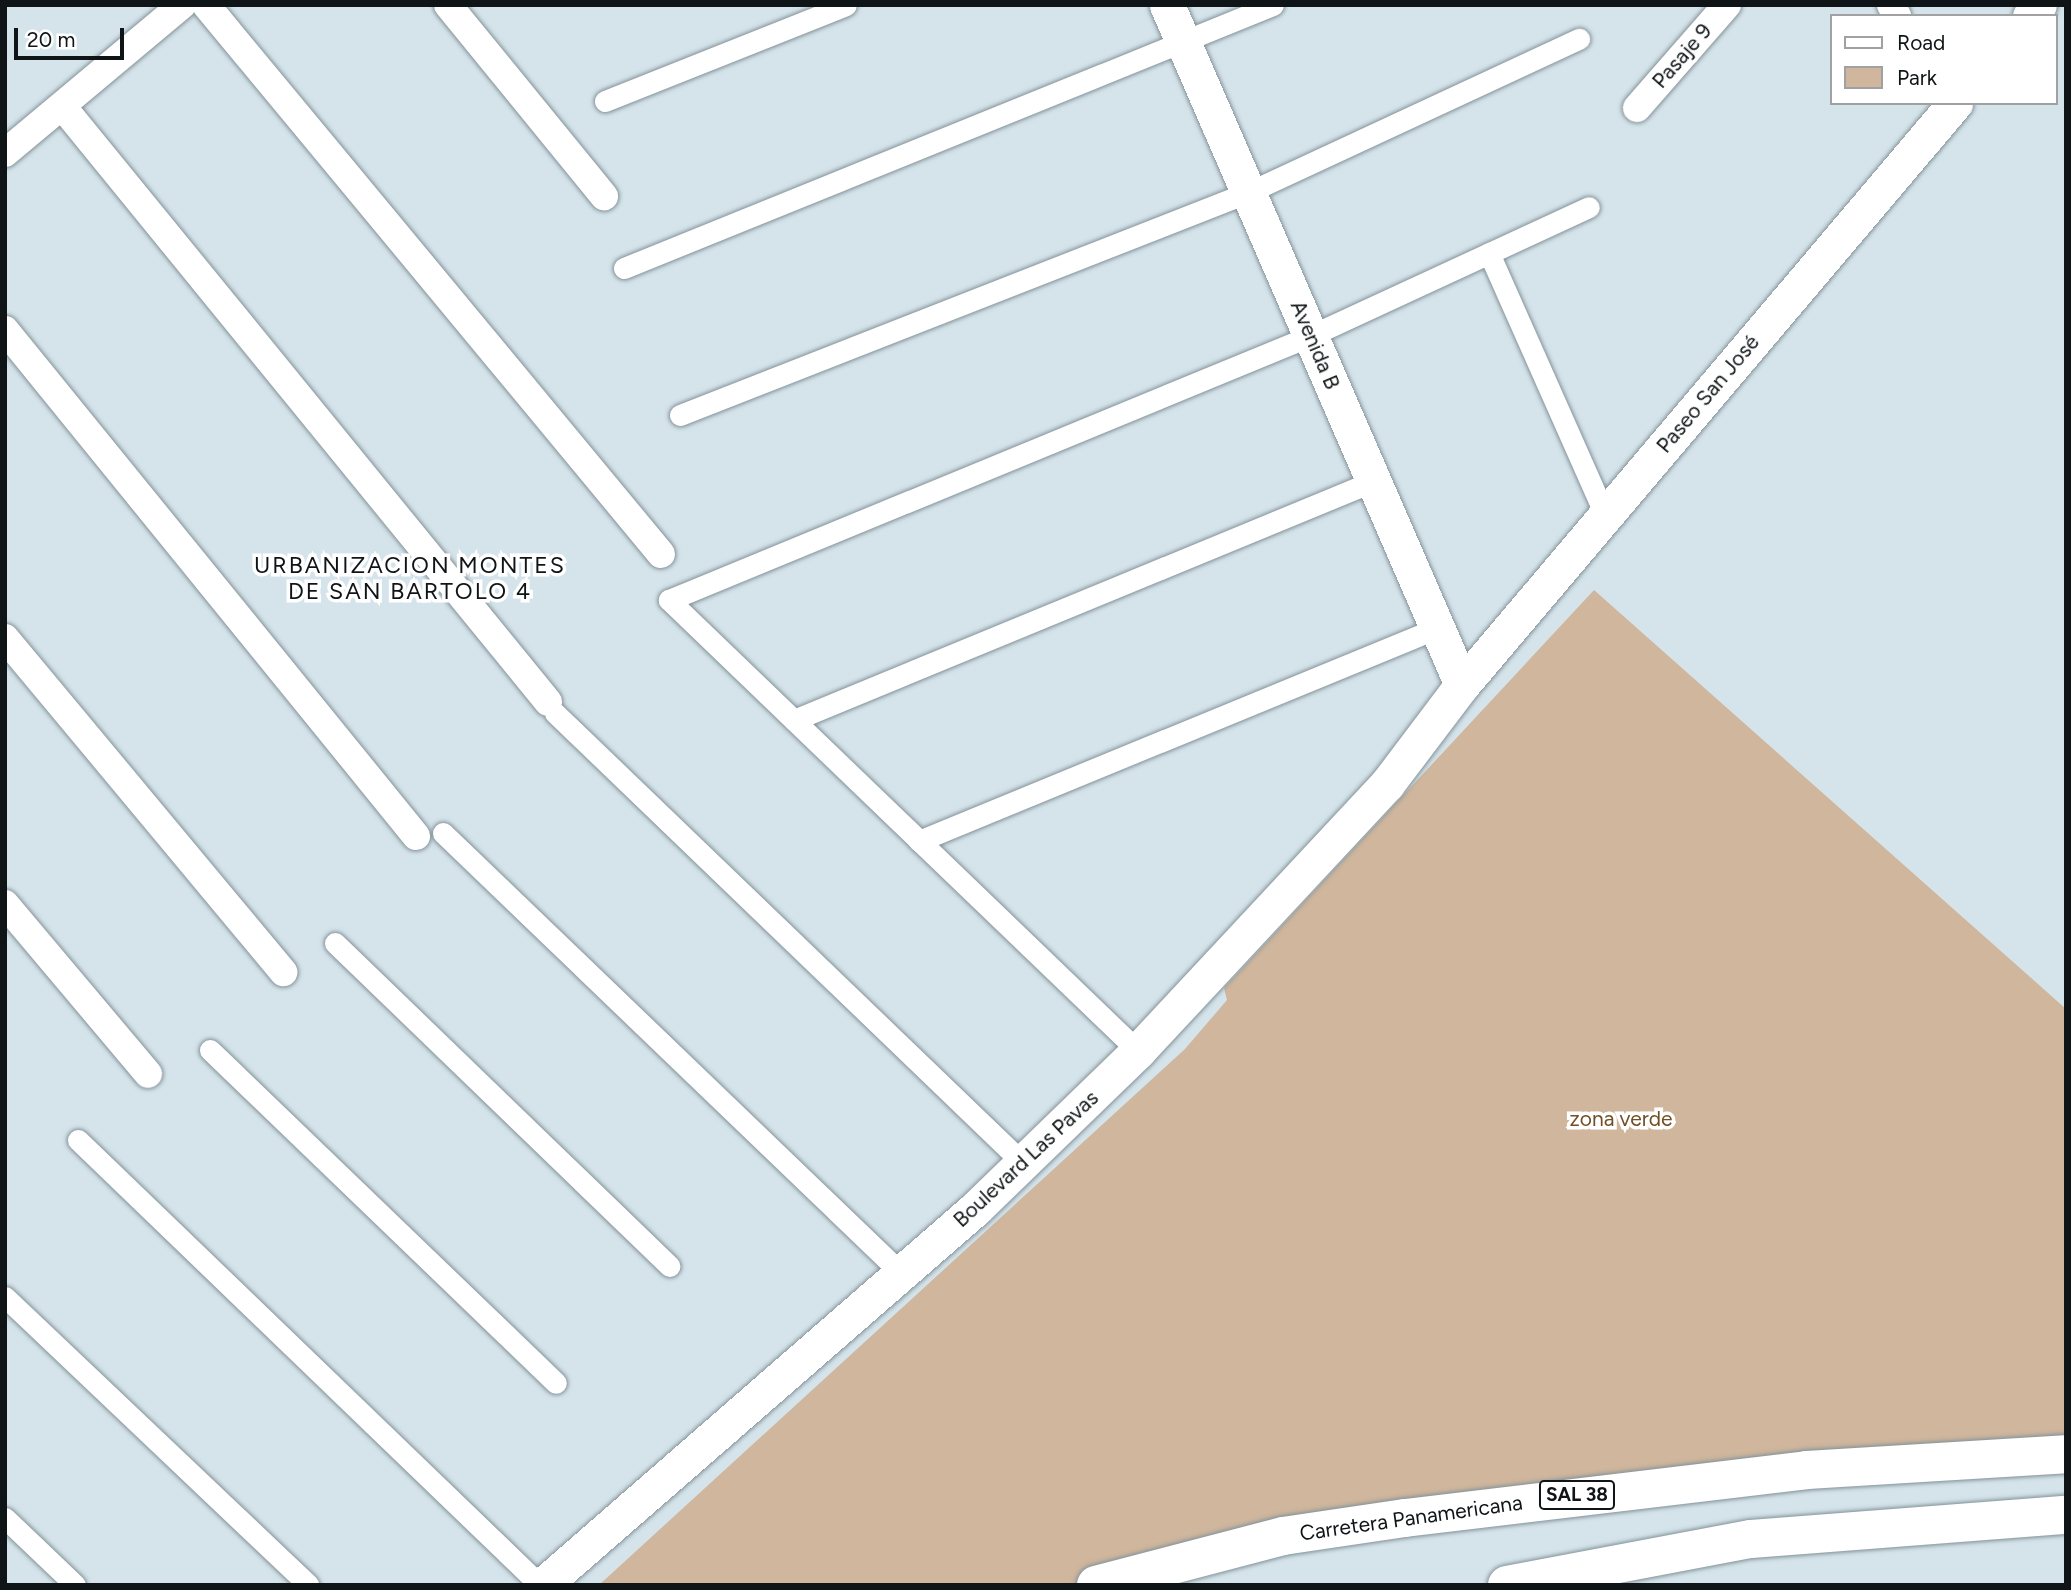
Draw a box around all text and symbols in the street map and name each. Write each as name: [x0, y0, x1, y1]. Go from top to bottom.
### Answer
scale bar: [18, 14, 128, 58]
legend: [1829, 14, 2057, 105]
street label: Pasaje 9: [1647, 19, 1717, 93]
text: 20 m: [27, 27, 75, 52]
text: Road: [1897, 30, 1945, 55]
text: Park: [1897, 65, 1937, 90]
street label: Avenida B: [1285, 297, 1345, 393]
street label: Paseo San José: [1651, 330, 1765, 458]
district label: URBANIZACION MONTES DE SAN BARTOLO 4: [256, 551, 564, 605]
street label: Boulevard Las Pavas: [948, 1085, 1104, 1233]
park label: zona verde: [1569, 1106, 1673, 1132]
road number: SAL 38: [1538, 1480, 1616, 1511]
street label: Carretera Panamericana: [1298, 1490, 1524, 1546]

